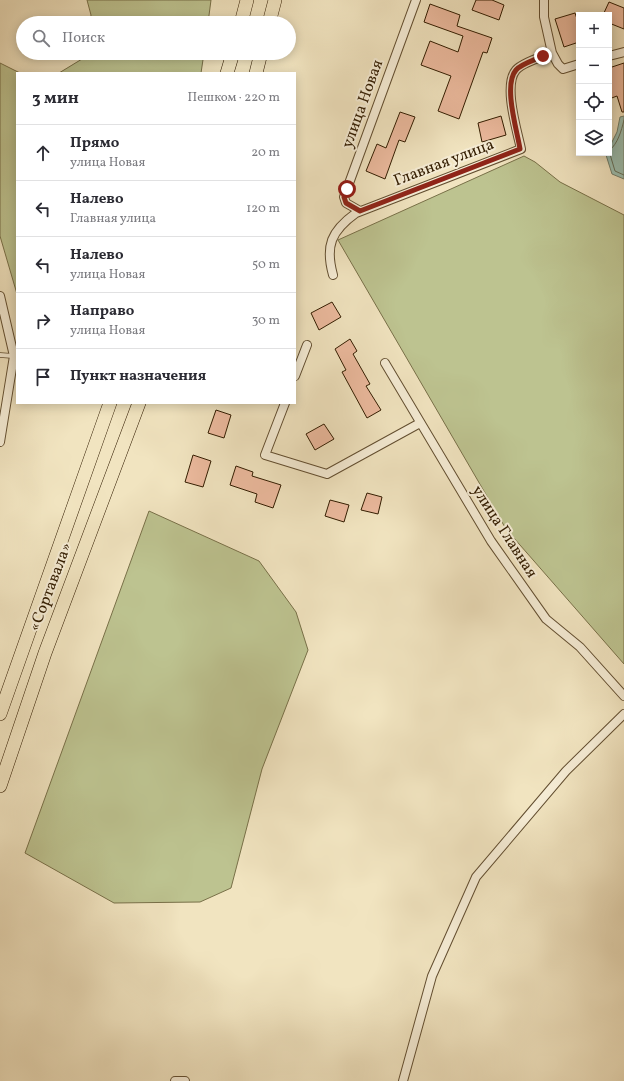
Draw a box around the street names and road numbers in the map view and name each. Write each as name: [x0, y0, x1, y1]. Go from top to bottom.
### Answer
street label: улица Новая: [337, 57, 389, 151]
street label: Главная улица: [391, 134, 497, 192]
street label: улица Главная: [466, 481, 542, 583]
street label: «Сортавала»: [24, 540, 78, 634]

